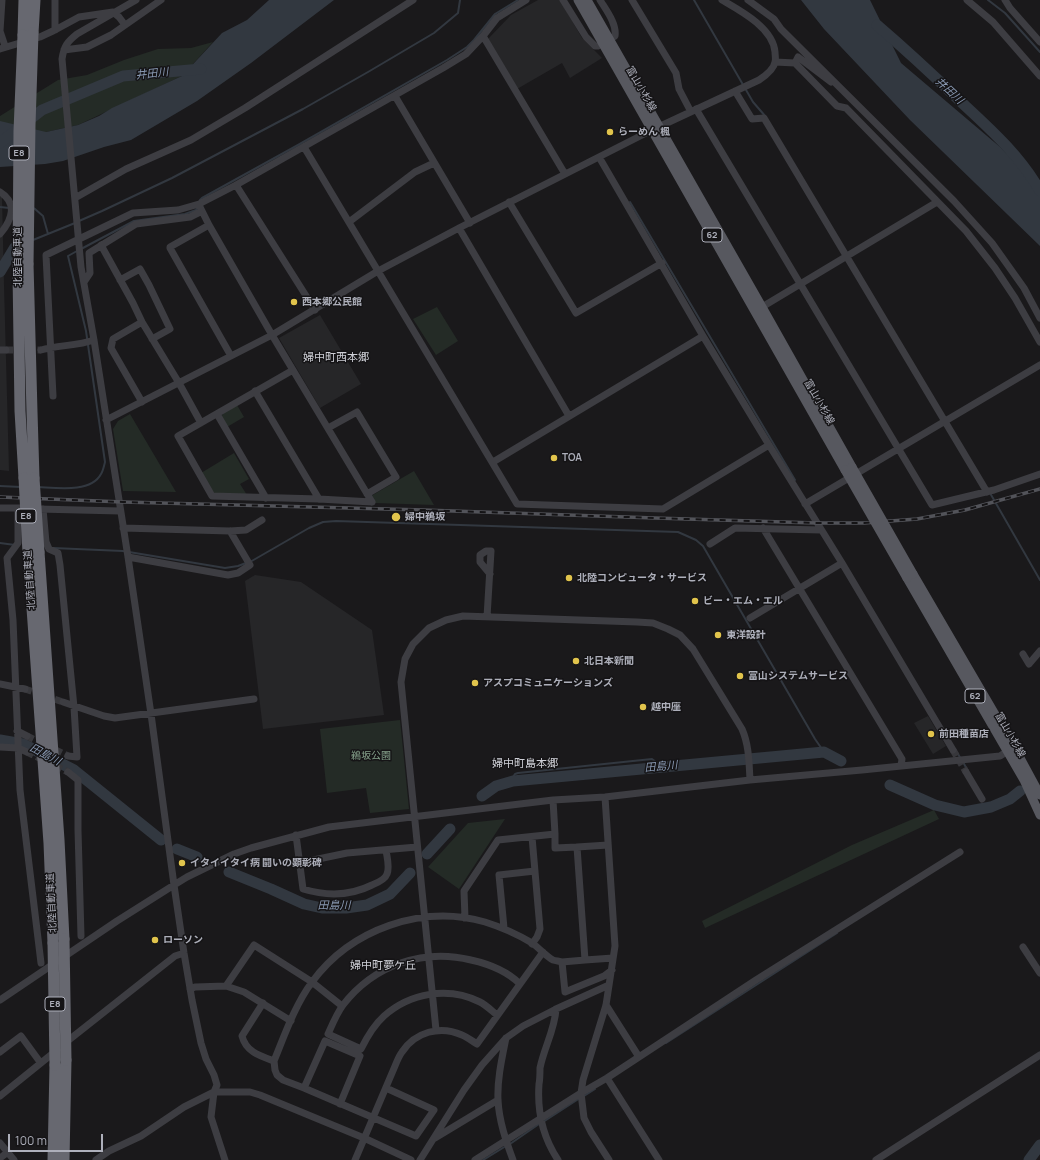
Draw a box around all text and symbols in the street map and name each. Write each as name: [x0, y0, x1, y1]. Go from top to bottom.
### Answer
street label: 富山小杉線: [623, 64, 659, 114]
water label: 井田川: [135, 66, 169, 82]
water label: 井田川: [932, 75, 966, 107]
place label: らーめん 楓: [618, 126, 670, 138]
marker: らーめん 楓: [605, 127, 615, 137]
road number: E8: [9, 146, 29, 160]
street label: 北陸自動車道: [12, 227, 24, 287]
road number: 62: [702, 228, 722, 242]
place label: 西本郷公民館: [302, 296, 362, 308]
marker: 西本郷公民館: [289, 297, 299, 307]
district label: 婦中町西本郷: [303, 351, 369, 365]
street label: 富山小杉線: [801, 377, 837, 427]
place label: TOA: [562, 452, 582, 464]
marker: TOA: [549, 453, 559, 463]
road number: E8: [16, 509, 36, 523]
marker: 婦中鵜坂: [390, 511, 402, 523]
place label: 婦中鵜坂: [405, 511, 445, 523]
street label: 北陸自動車道: [22, 550, 38, 610]
place label: 北陸コンピュータ・サービス: [577, 572, 707, 584]
marker: 北陸コンピュータ・サービス: [564, 573, 574, 583]
place label: ビー・エム・エル: [703, 595, 783, 607]
marker: ビー・エム・エル: [690, 596, 700, 606]
place label: 東洋設計: [726, 629, 766, 641]
marker: 東洋設計: [713, 630, 723, 640]
place label: 北日本新聞: [584, 655, 634, 667]
marker: 北日本新聞: [571, 656, 581, 666]
place label: 富山システムサービス: [748, 670, 848, 682]
marker: 富山システムサービス: [735, 671, 745, 681]
place label: アスプコミュニケーションズ: [483, 677, 613, 689]
marker: アスプコミュニケーションズ: [470, 678, 480, 688]
road number: 62: [965, 689, 985, 703]
place label: 越中座: [651, 701, 681, 713]
marker: 越中座: [638, 702, 648, 712]
street label: 富山小杉線: [992, 710, 1028, 760]
place label: 前田種苗店: [939, 728, 989, 740]
marker: 前田種苗店: [926, 729, 936, 739]
water label: 田島川: [27, 741, 63, 769]
park label: 鵜坂公園: [351, 750, 391, 762]
district label: 婦中町島本郷: [492, 757, 558, 771]
water label: 田島川: [644, 759, 678, 775]
place label: イタイイタイ病 闘いの顕彰碑: [190, 857, 322, 869]
marker: イタイイタイ病 闘いの顕彰碑: [177, 858, 187, 868]
street label: 北陸自動車道: [44, 873, 60, 933]
water label: 田島川: [318, 899, 350, 913]
place label: ローソン: [163, 934, 203, 946]
marker: ローソン: [150, 935, 160, 945]
district label: 婦中町夢ケ丘: [350, 959, 416, 973]
road number: E8: [45, 997, 65, 1011]
scale bar: [10, 1126, 105, 1152]
text: 100 m: [15, 1132, 47, 1149]

